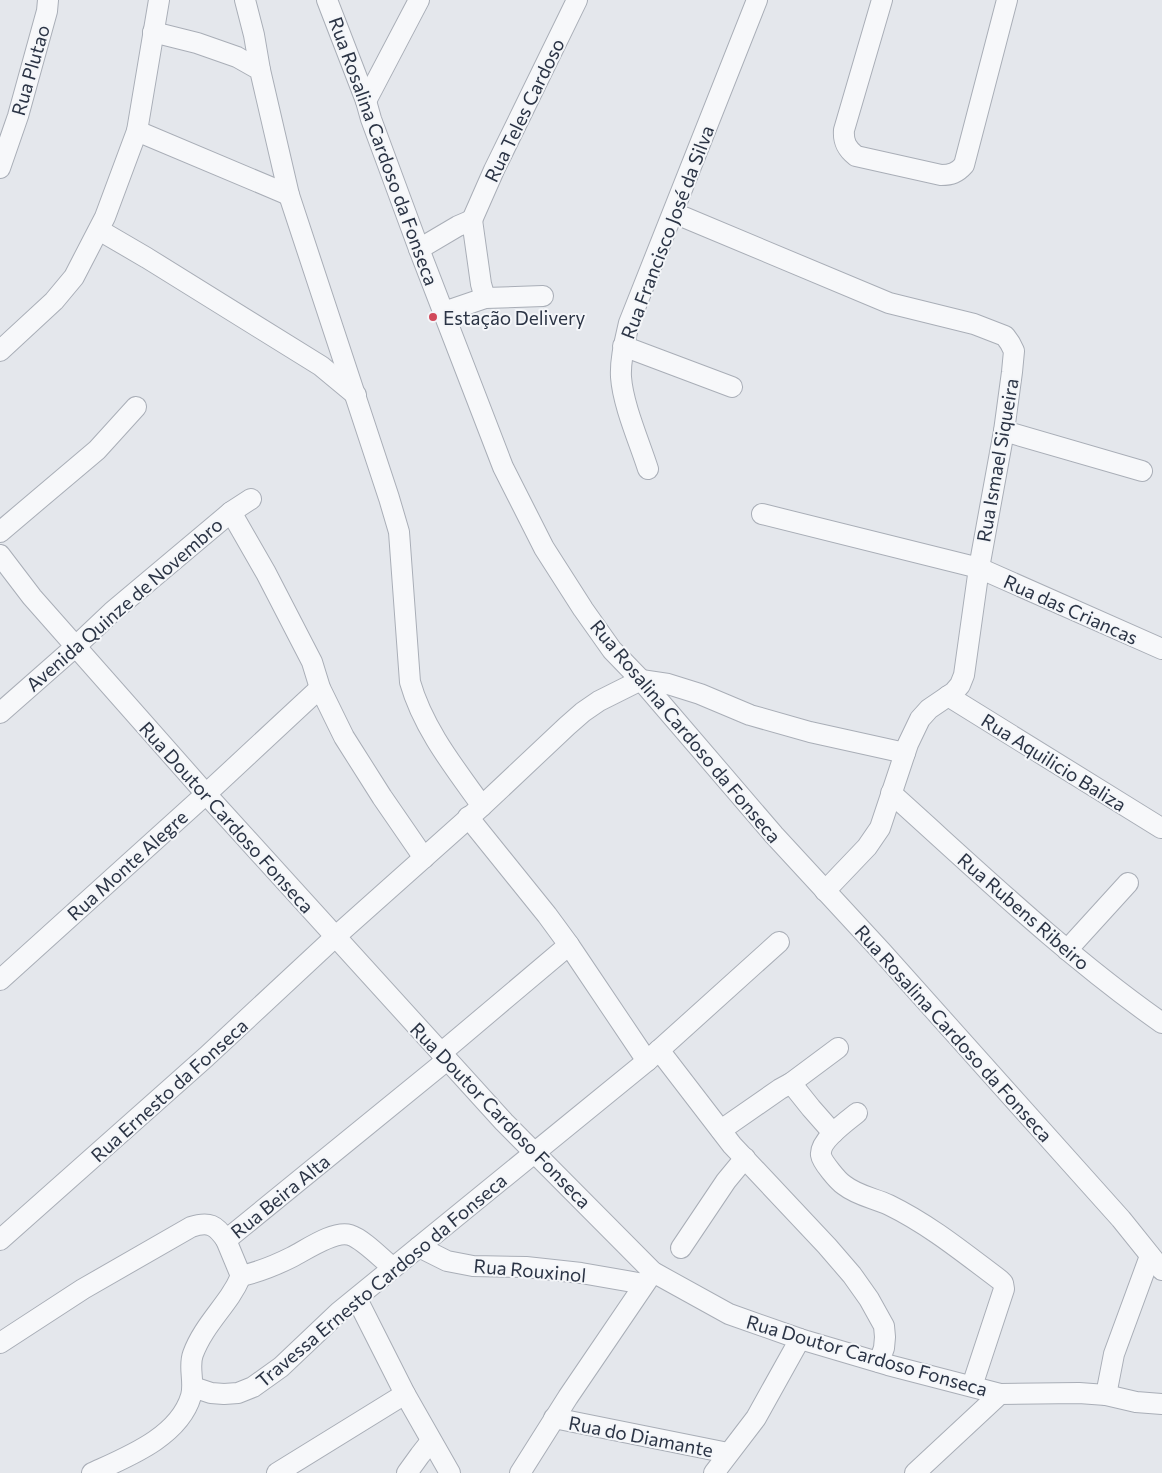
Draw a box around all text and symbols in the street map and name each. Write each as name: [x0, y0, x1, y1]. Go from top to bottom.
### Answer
street label: Rua Rosalina Cardoso da Fonseca: [325, 14, 443, 288]
street label: Rua Plutao: [6, 22, 54, 118]
street label: Rua Teles Cardoso: [479, 34, 569, 186]
street label: Rua Francisco José da Silva: [616, 122, 718, 342]
place label: Estação Delivery: [443, 306, 586, 329]
marker: Estação Delivery: [427, 311, 439, 323]
street label: Rua Ismael Siqueira: [971, 376, 1023, 544]
street label: Avenida Quinze de Novembro: [21, 512, 227, 696]
street label: Rua das Criancas: [1000, 569, 1142, 649]
street label: Rua Rosalina Cardoso da Fonseca: [586, 615, 786, 847]
street label: Rua Aquilicio Baliza: [977, 708, 1131, 816]
street label: Rua Doutor Cardoso Fonseca: [135, 717, 319, 917]
street label: Rua Monte Alegre: [62, 805, 192, 925]
street label: Rua Rubens Ribeiro: [953, 848, 1095, 974]
street label: Rua Rosalina Cardoso da Fonseca: [850, 920, 1058, 1146]
street label: Rua Ernesto da Fonseca: [86, 1014, 252, 1166]
street label: Rua Doutor Cardoso Fonseca: [406, 1017, 596, 1213]
street label: Rua Beira Alta: [226, 1149, 334, 1243]
street label: Travessa Ernesto Cardoso da Fonseca: [251, 1168, 511, 1392]
street label: Rua Rouxinol: [473, 1254, 587, 1286]
street label: Rua Doutor Cardoso Fonseca: [744, 1310, 990, 1400]
street label: Rua do Diamante: [567, 1411, 715, 1461]

